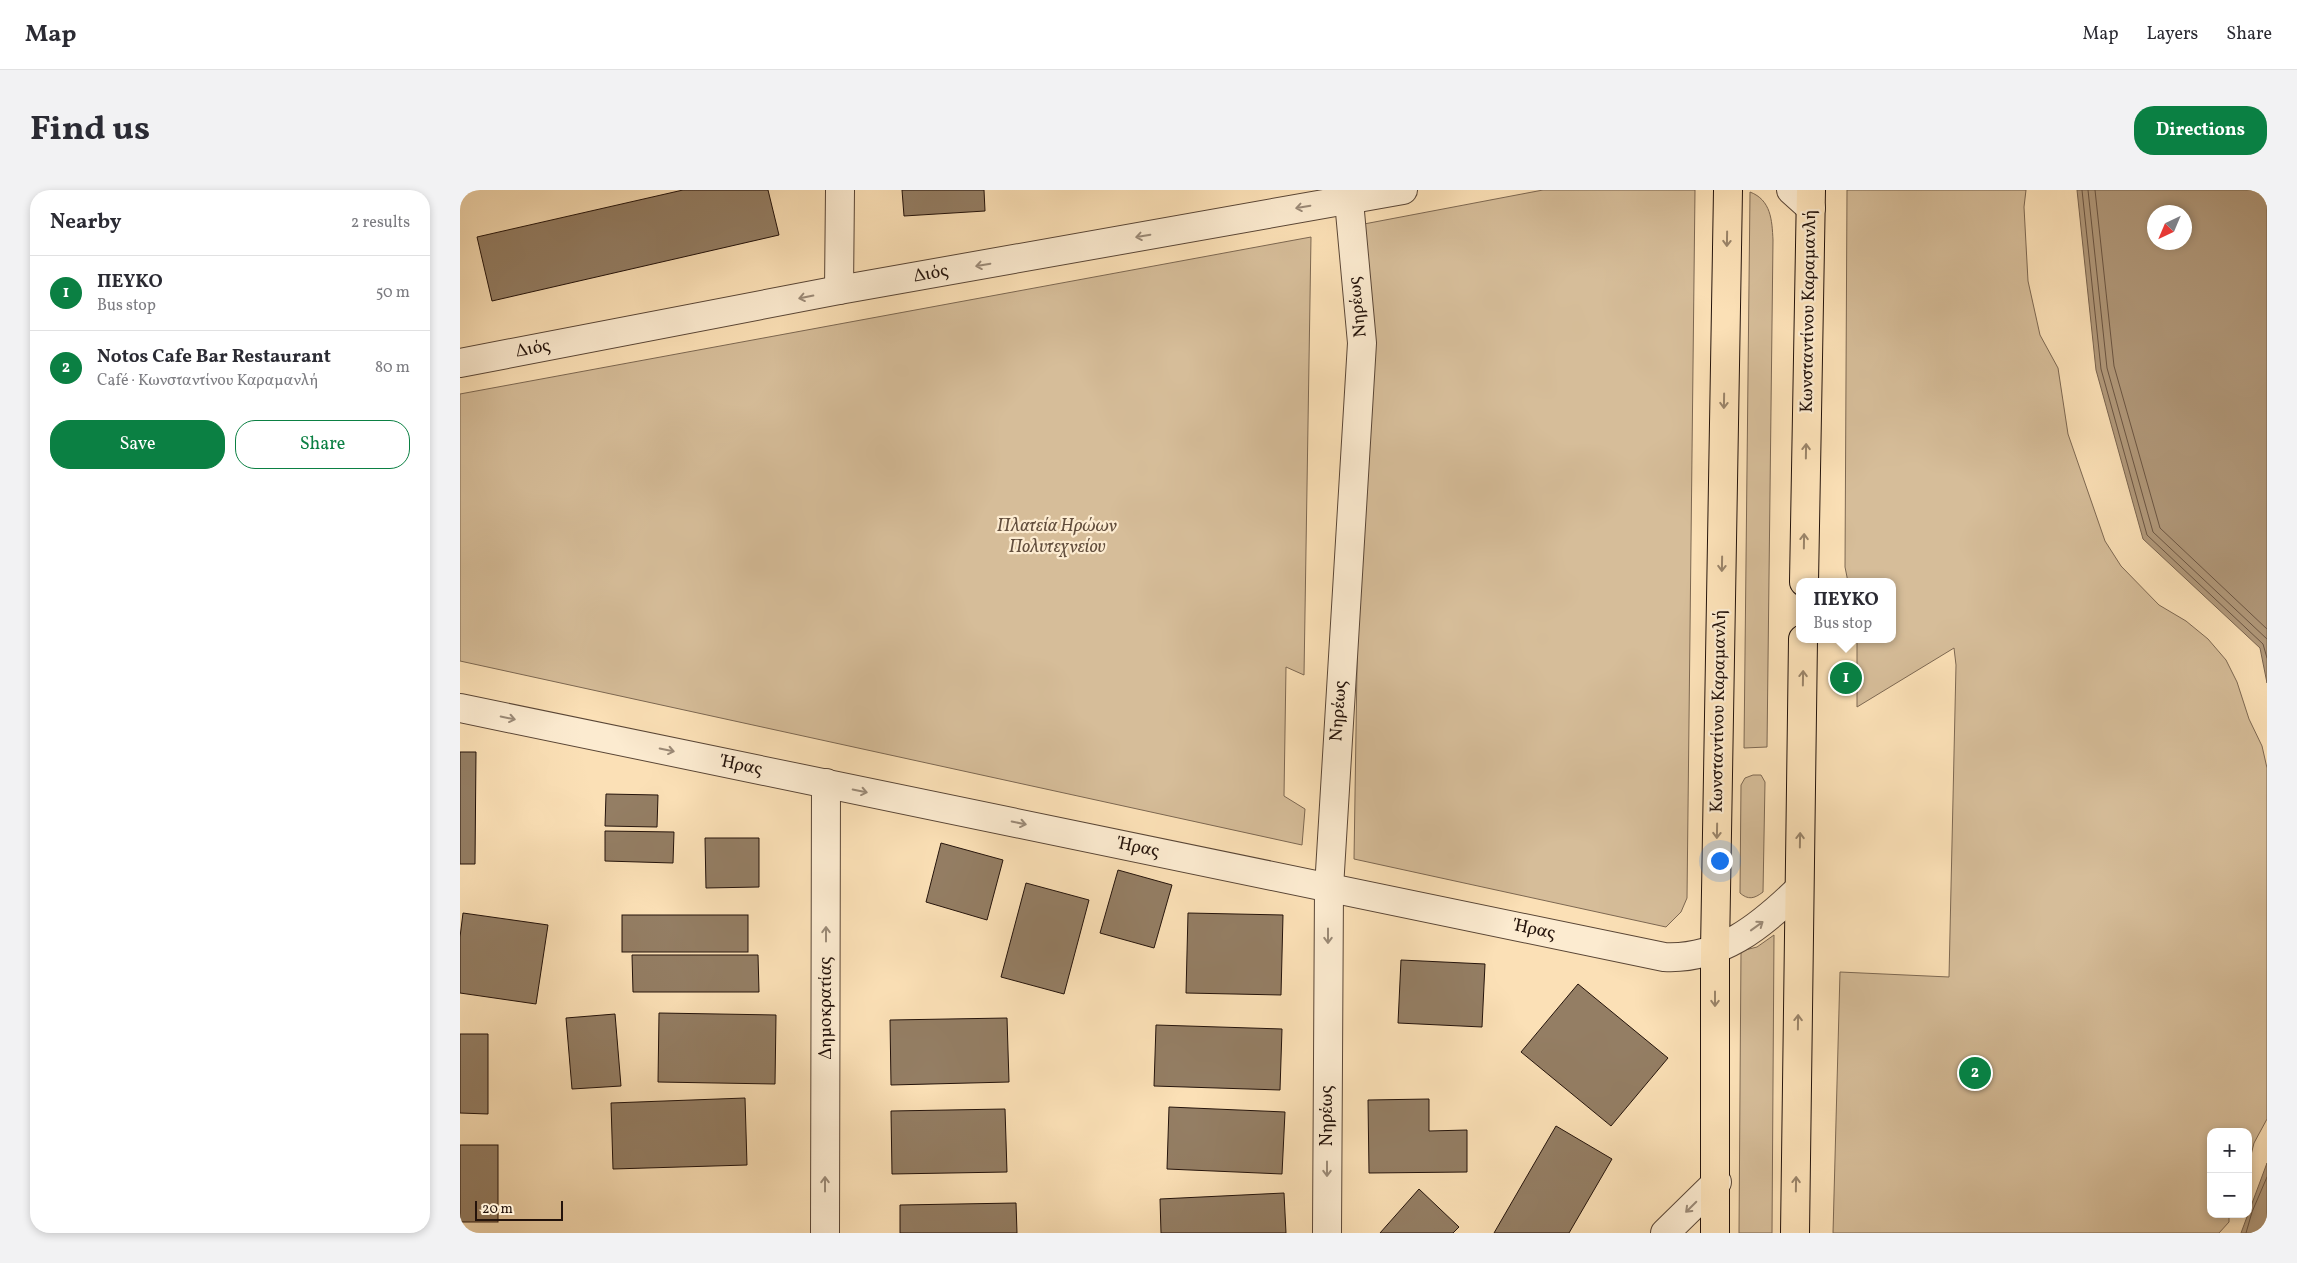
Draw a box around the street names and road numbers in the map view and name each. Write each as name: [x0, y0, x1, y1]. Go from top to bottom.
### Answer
street label: Κωνσταντίνου Καραμανλή: [1795, 209, 1823, 413]
street label: Διός: [912, 259, 950, 289]
street label: Νηρέως: [1342, 275, 1374, 339]
street label: Διός: [513, 333, 553, 365]
street label: Κωνσταντίνου Καραμανλή: [1705, 609, 1733, 813]
street label: Νηρέως: [1324, 680, 1354, 742]
street label: Ήρας: [717, 749, 765, 783]
street label: Ήρας: [1114, 831, 1162, 865]
street label: Ήρας: [1510, 913, 1558, 947]
street label: Δημοκρατίας: [814, 957, 839, 1059]
street label: Νηρέως: [1315, 1085, 1340, 1147]

